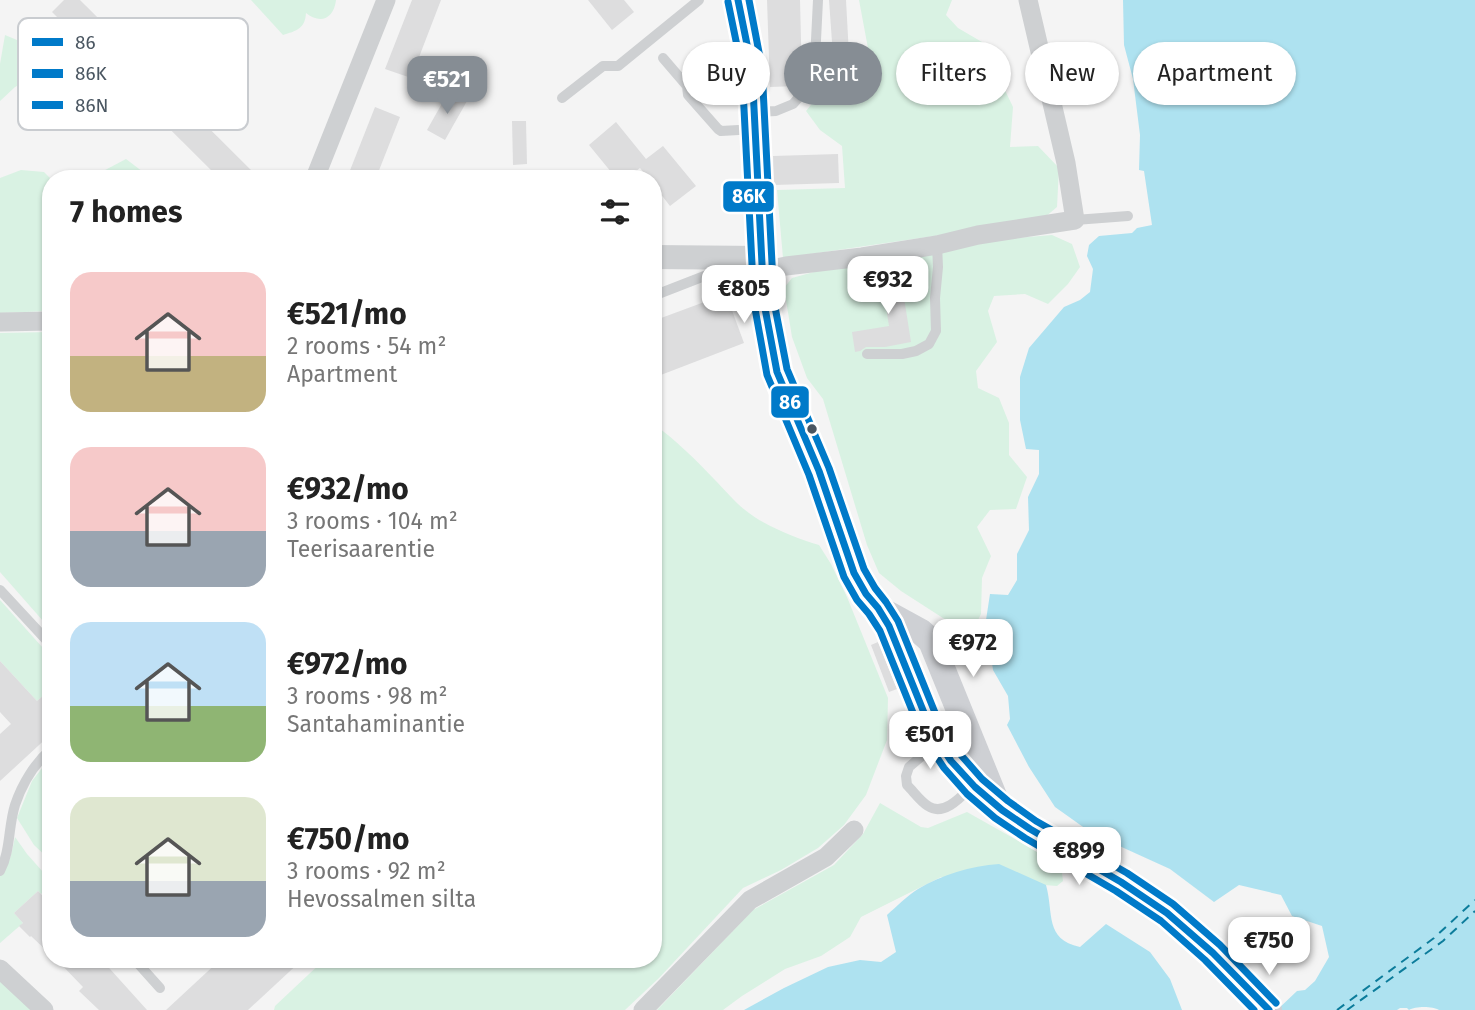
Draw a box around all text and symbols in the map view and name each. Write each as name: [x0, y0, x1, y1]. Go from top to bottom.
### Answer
legend: [18, 18, 248, 130]
text: 86: [75, 31, 96, 54]
chip: Buy: [682, 42, 770, 105]
chip: Rent: [784, 42, 882, 105]
chip: Filters: [896, 42, 1011, 105]
chip: New: [1025, 42, 1119, 105]
chip: Apartment: [1133, 42, 1296, 105]
pin: €521: [406, 57, 488, 116]
text: 86K: [75, 62, 108, 85]
text: €521: [423, 65, 471, 93]
text: 86N: [75, 94, 109, 117]
line badge: 86K: [722, 180, 775, 213]
text: 86K: [732, 185, 767, 208]
icon: filters: [596, 193, 634, 231]
text: 7 homes: [70, 194, 182, 230]
pin: €932: [847, 256, 929, 316]
text: €932: [863, 265, 913, 293]
pin: €805: [703, 266, 785, 325]
text: €805: [718, 274, 770, 302]
text: €521/mo: [287, 296, 407, 332]
icon: home: [126, 300, 210, 384]
text: 2 rooms · 54 m²: [287, 332, 446, 360]
text: Apartment: [287, 360, 397, 388]
line badge: 86: [770, 385, 810, 419]
text: 86: [779, 391, 801, 414]
unlabelled marker: [805, 422, 819, 436]
text: €932/mo: [287, 471, 409, 507]
icon: home: [126, 475, 210, 559]
text: 3 rooms · 104 m²: [287, 507, 458, 535]
text: Teerisaarentie: [287, 535, 435, 563]
pin: €972: [932, 620, 1014, 679]
text: €972: [949, 628, 997, 656]
text: €972/mo: [287, 646, 408, 682]
icon: home: [126, 650, 210, 734]
text: 3 rooms · 98 m²: [287, 682, 447, 710]
text: Santahaminantie: [287, 710, 465, 738]
pin: €501: [889, 712, 971, 771]
text: €501: [905, 720, 955, 748]
text: €750/mo: [287, 821, 410, 857]
icon: home: [126, 825, 210, 909]
pin: €899: [1038, 828, 1120, 887]
text: €899: [1053, 836, 1105, 864]
text: 3 rooms · 92 m²: [287, 857, 446, 885]
text: Hevossalmen silta: [287, 885, 476, 913]
pin: €750: [1228, 918, 1310, 977]
text: €750: [1244, 926, 1294, 954]

